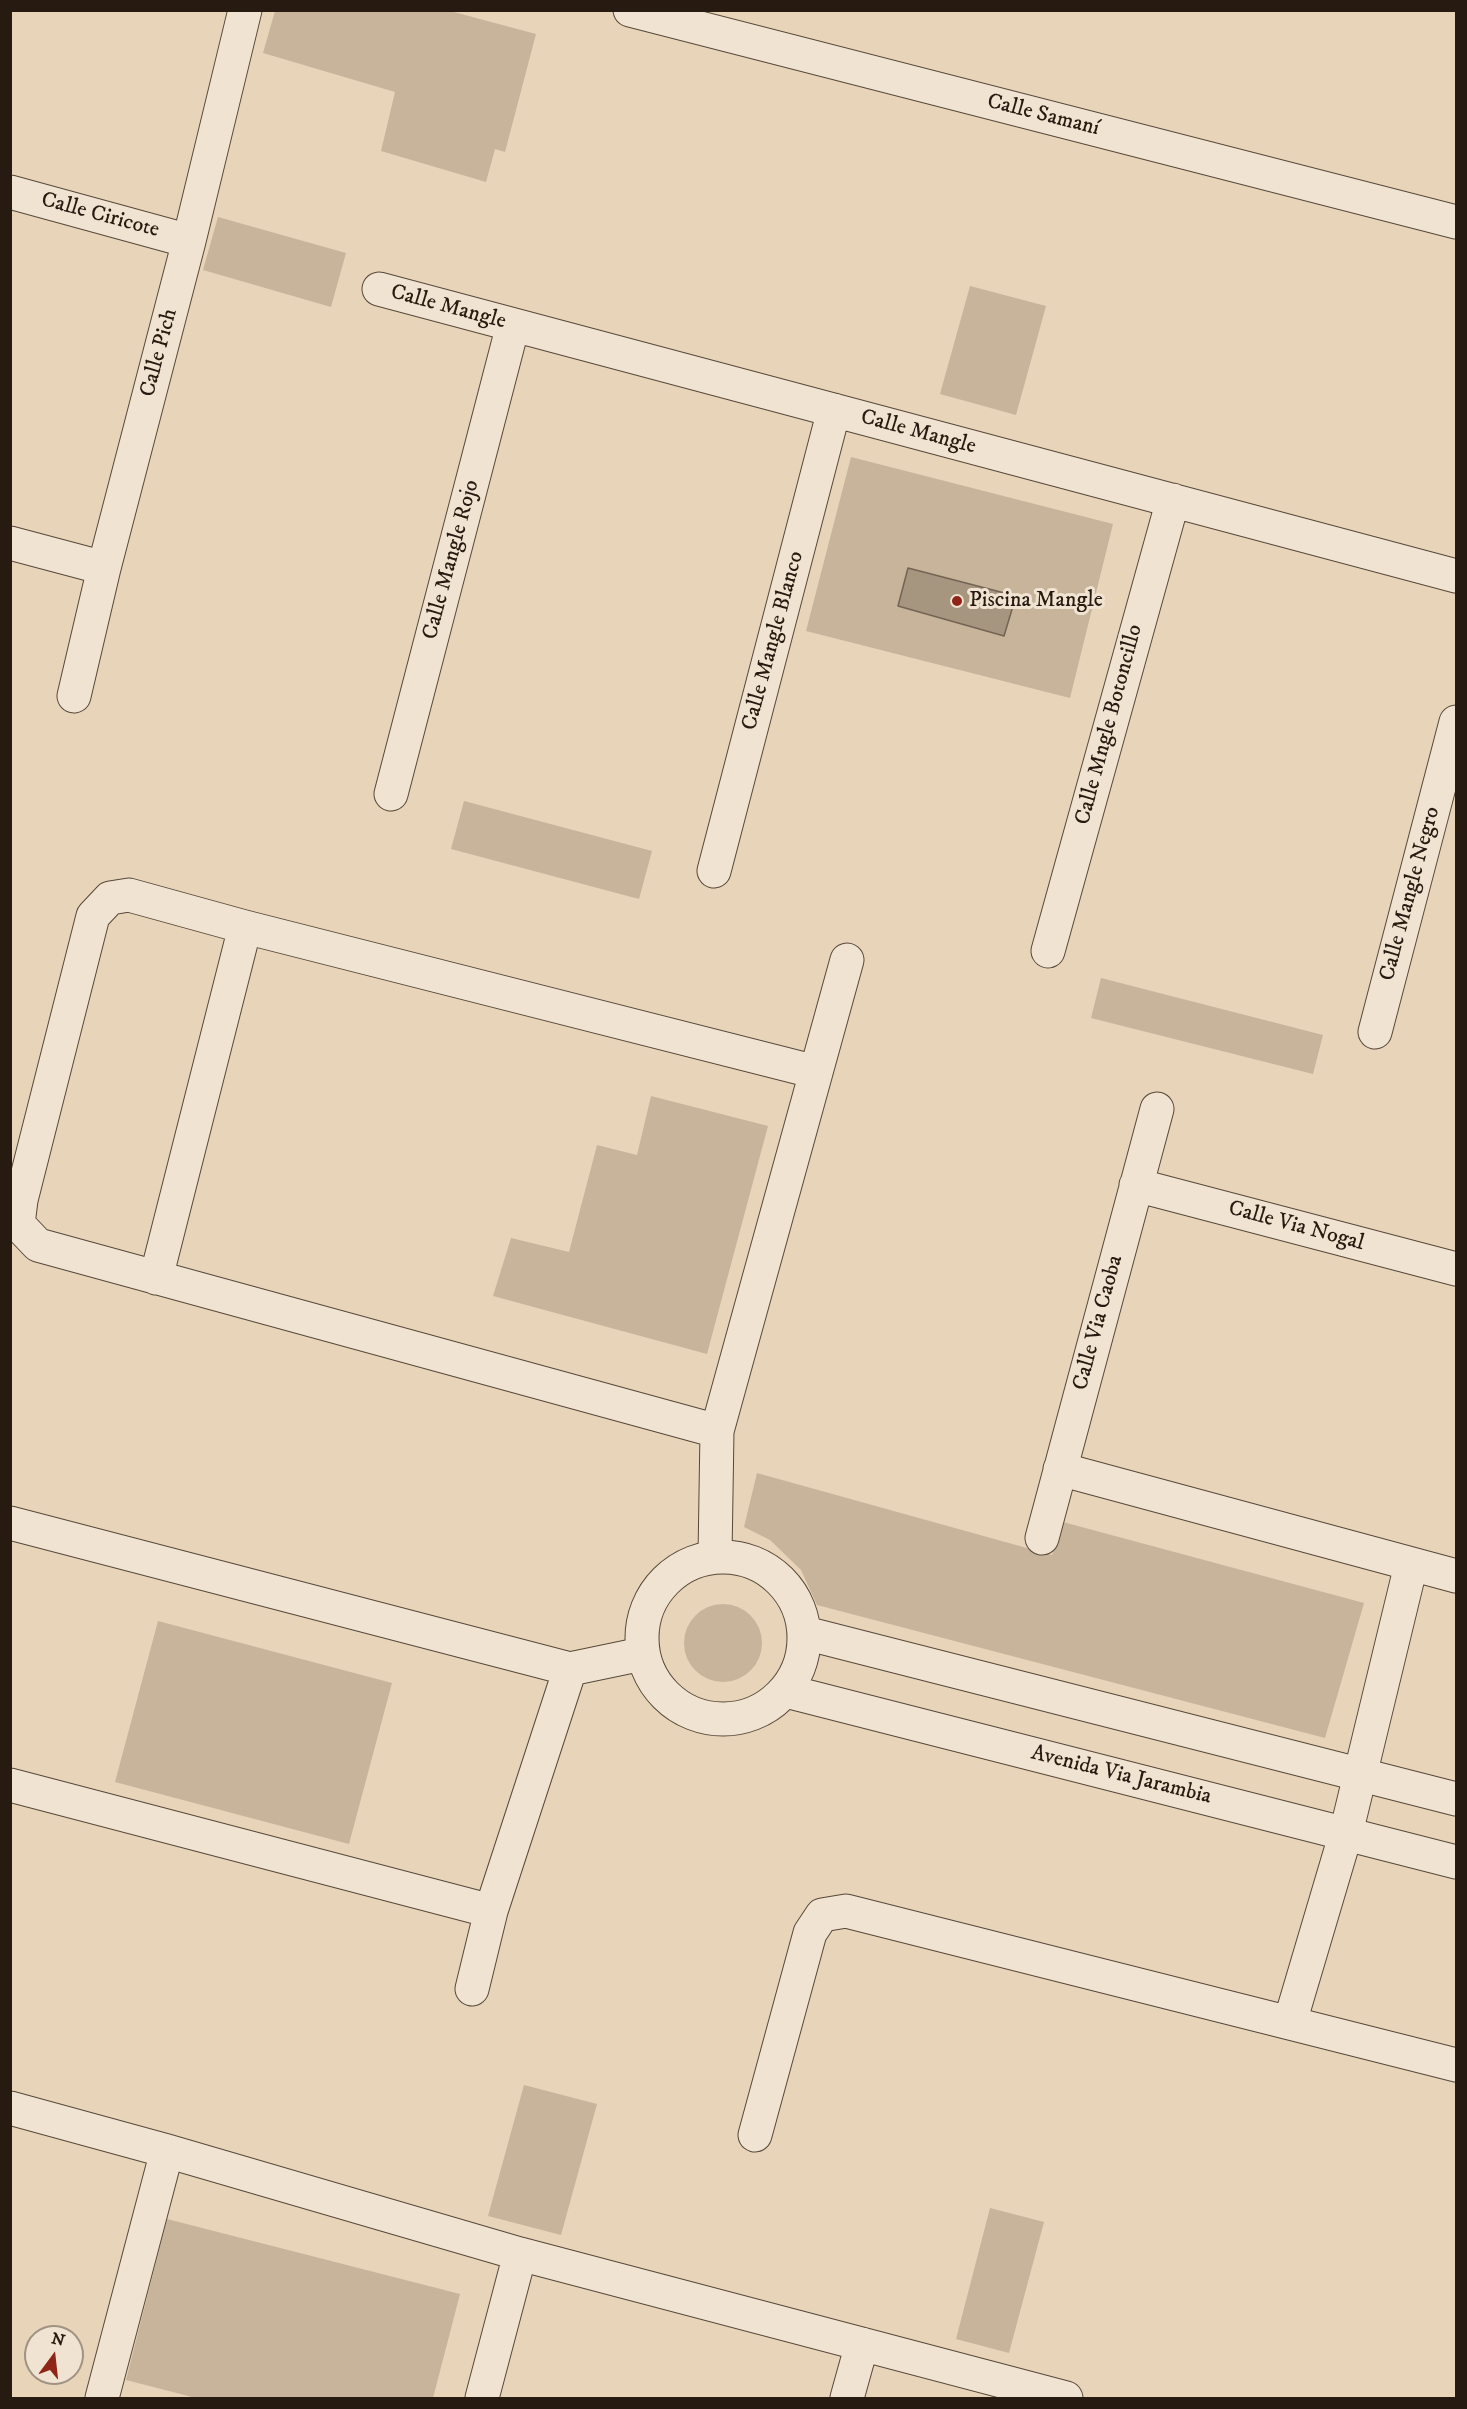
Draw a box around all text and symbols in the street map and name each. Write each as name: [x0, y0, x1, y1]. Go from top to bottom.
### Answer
street label: Calle Samaní: [984, 89, 1102, 143]
street label: Calle Ciricote: [38, 188, 162, 244]
street label: Calle Mangle: [387, 280, 509, 336]
street label: Calle Pich: [136, 306, 184, 400]
street label: Calle Mangle: [857, 405, 979, 461]
street label: Calle Mangle Rojo: [418, 477, 486, 643]
street label: Calle Mangle Blanco: [737, 549, 811, 733]
place label: Piscina Mangle: [969, 588, 1103, 614]
marker: Piscina Mangle: [950, 594, 964, 608]
street label: Calle Mngle Botoncillo: [1071, 622, 1149, 828]
street label: Calle Mangle Negro: [1375, 804, 1447, 984]
street label: Calle Via Nogal: [1225, 1196, 1367, 1258]
street label: Calle Via Caoba: [1068, 1253, 1130, 1393]
street label: Avenida Via Jarambia: [1028, 1741, 1214, 1811]
north arrow: [24, 2325, 84, 2385]
text: N: [49, 2328, 67, 2351]

